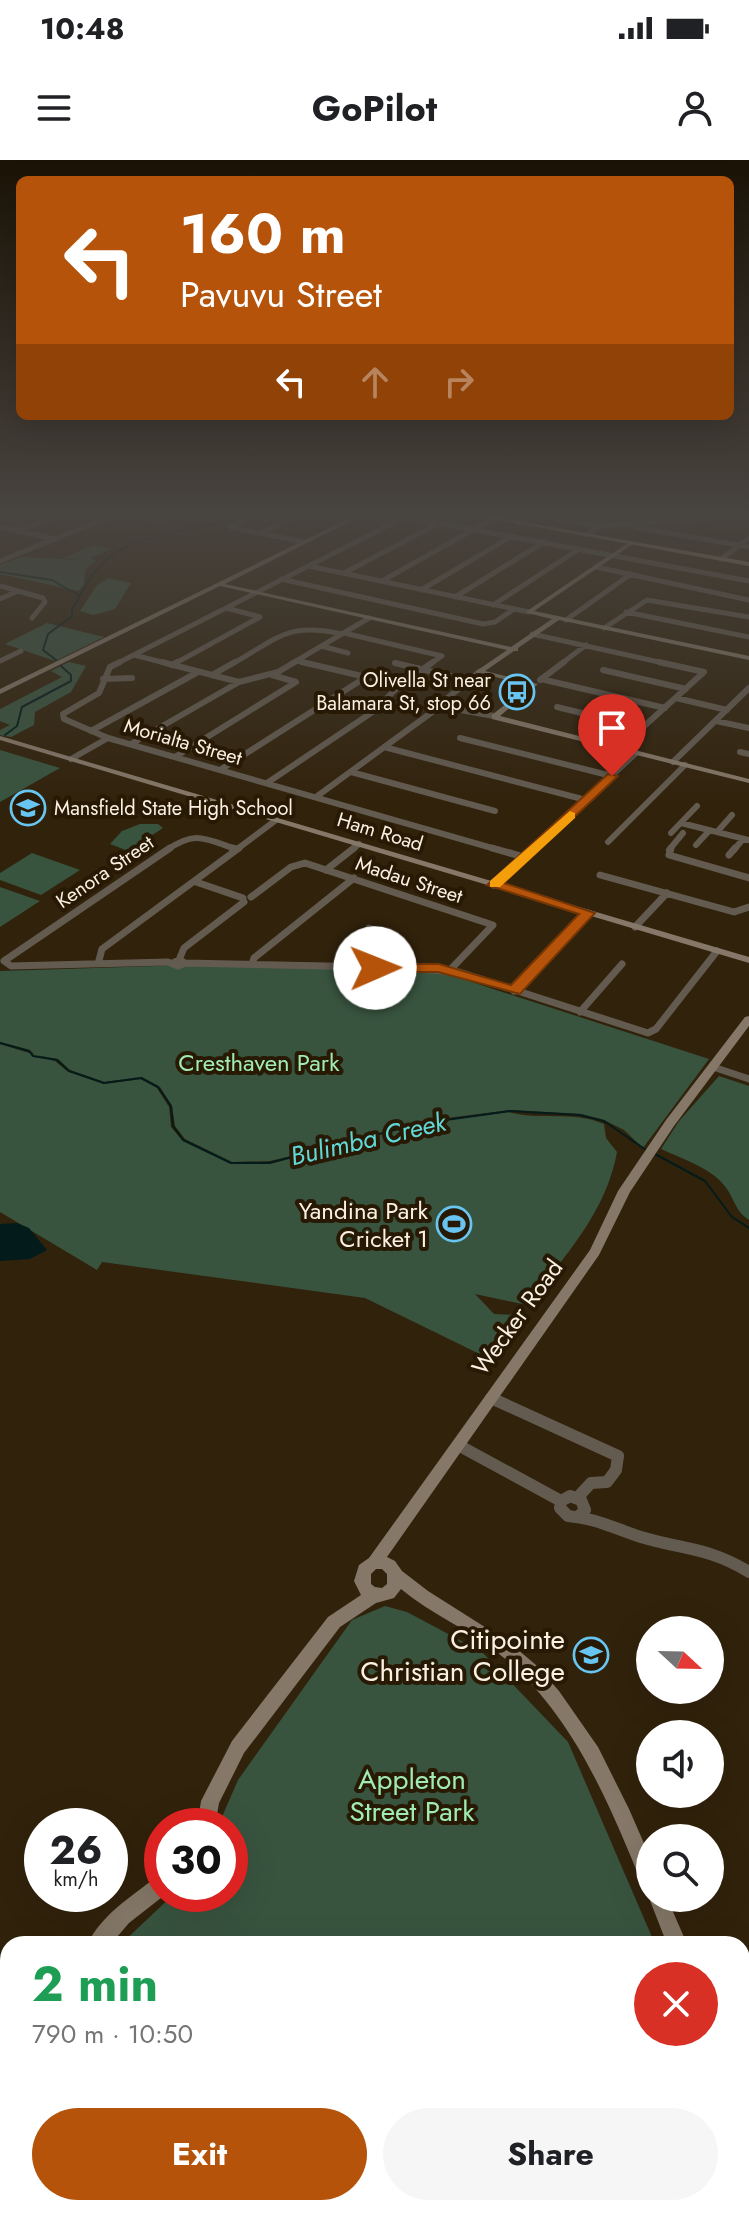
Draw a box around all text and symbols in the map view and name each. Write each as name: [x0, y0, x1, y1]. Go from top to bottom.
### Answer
text: 10:48: [40, 7, 125, 50]
text: GoPilot: [312, 82, 437, 134]
icon: menu: [32, 86, 76, 130]
icon: person: [673, 86, 717, 130]
text: 160 m: [180, 193, 346, 274]
icon: left: [48, 208, 152, 312]
text: Pavuvu Street: [180, 268, 382, 320]
icon: left: [269, 360, 313, 404]
icon: ahead: [353, 360, 397, 404]
icon: right: [437, 360, 481, 404]
place label: Olivella St near Balamara St, stop 66: [316, 666, 491, 718]
bus stop icon: Olivella St near Balamara St, stop 66: [498, 673, 536, 711]
pin: [578, 694, 646, 776]
icon: arrive: [590, 706, 634, 750]
street label: Morialta Street: [121, 711, 246, 773]
school or university icon: Mansfield State High School: [9, 789, 47, 827]
place label: Mansfield State High School: [54, 794, 293, 823]
street label: Ham Road: [333, 805, 427, 859]
street label: Kenora Street: [50, 828, 160, 916]
street label: Madau Street: [352, 849, 466, 911]
position arrow: [333, 926, 417, 1010]
park label: Cresthaven Park: [178, 1045, 340, 1080]
water label: Bulimba Creek: [286, 1102, 451, 1175]
place label: Yandina Park Cricket 1: [299, 1193, 428, 1256]
sports icon: Yandina Park Cricket 1: [435, 1205, 473, 1243]
street label: Wecker Road: [463, 1252, 571, 1382]
north arrow: [636, 1616, 724, 1704]
map controls: [636, 1616, 724, 1912]
place label: Citipointe Christian College: [360, 1619, 565, 1692]
school or university icon: Citipointe Christian College: [572, 1636, 610, 1674]
button: sound: [636, 1720, 724, 1808]
park label: Appleton Street Park: [349, 1759, 475, 1832]
speed limit sign: 30: [144, 1808, 248, 1912]
text: 26: [50, 1821, 103, 1879]
button: search: [636, 1824, 724, 1912]
text: km/h: [53, 1865, 99, 1894]
text: 2 min: [32, 1950, 158, 2019]
button: close: [634, 1962, 718, 2046]
text: 790 m · 10:50: [32, 2015, 193, 2053]
button: Exit: [32, 2108, 367, 2200]
button: Share: [383, 2108, 718, 2200]

